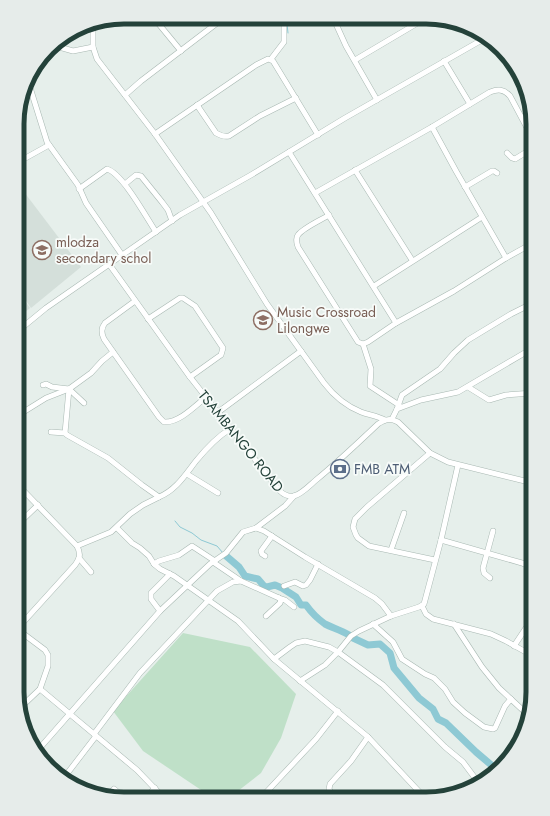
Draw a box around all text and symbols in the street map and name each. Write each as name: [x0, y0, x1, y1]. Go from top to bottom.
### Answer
place label: mlodza secondary schol: [56, 232, 151, 268]
school or university icon: mlodza secondary schol: [31, 239, 53, 261]
place label: Music Crossroad Lilongwe: [277, 302, 376, 338]
school or university icon: Music Crossroad Lilongwe: [252, 309, 274, 331]
street label: TSAMBANGO ROAD: [194, 386, 288, 496]
bank icon: FMB ATM: [329, 458, 351, 480]
place label: FMB ATM: [354, 459, 410, 479]

